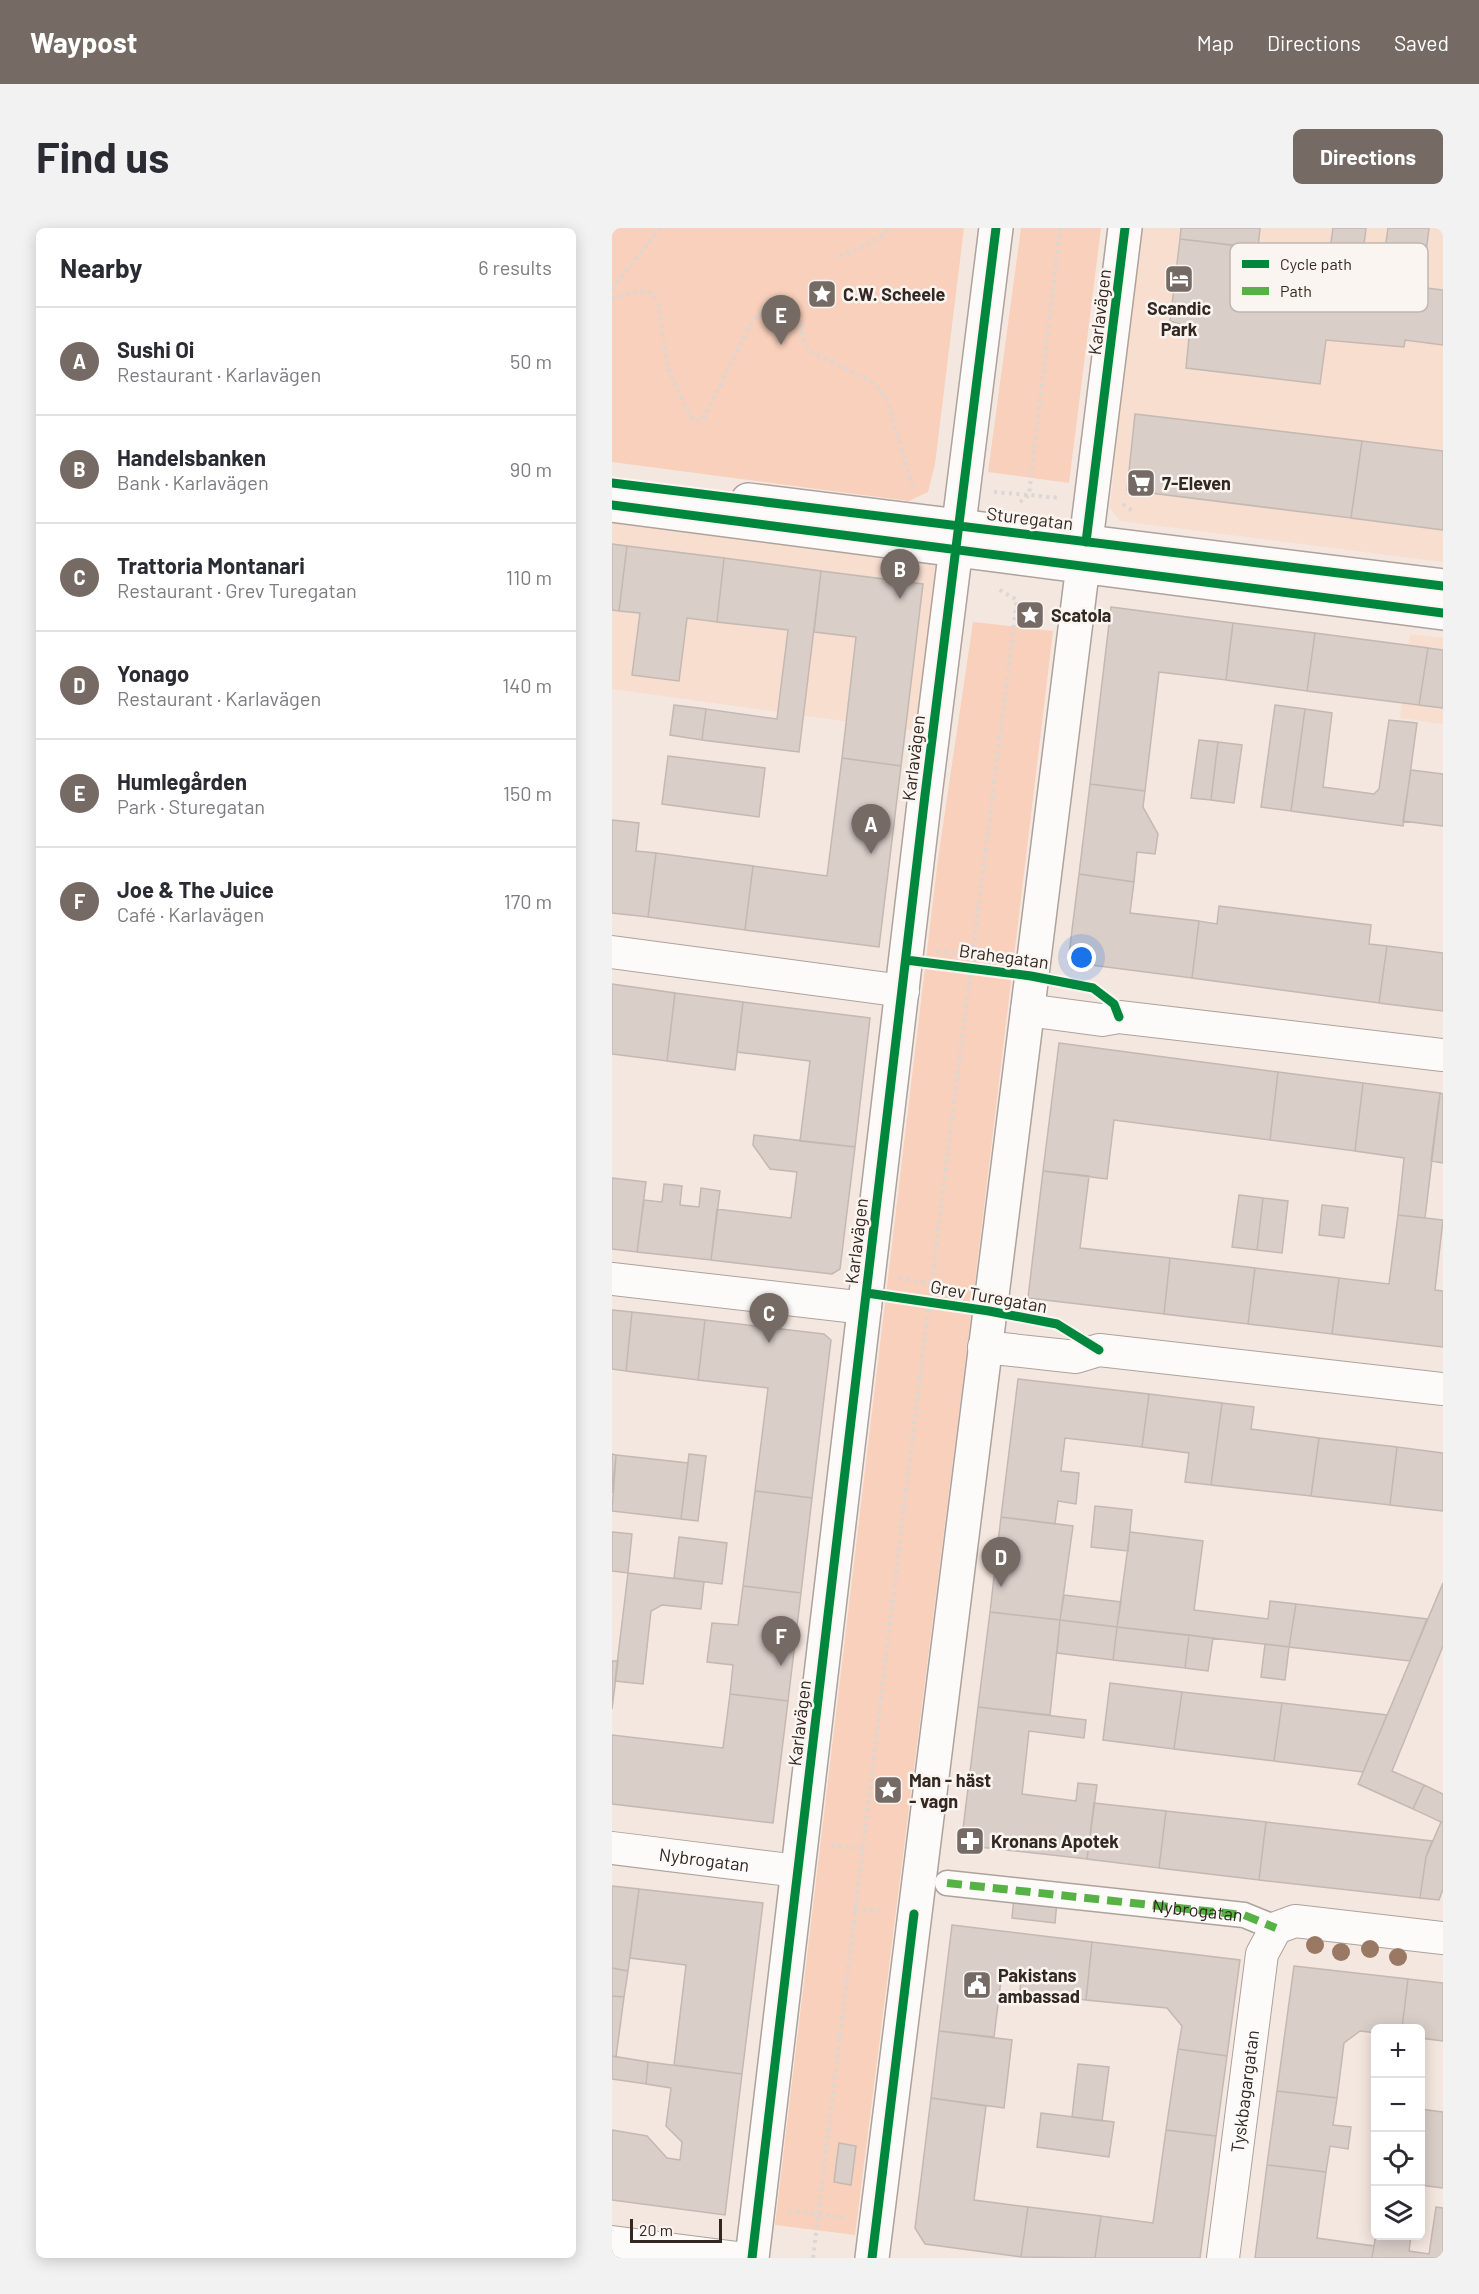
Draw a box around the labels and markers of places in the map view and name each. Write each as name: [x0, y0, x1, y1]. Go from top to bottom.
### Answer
hotel icon: Scandic Park: [1163, 263, 1195, 295]
place icon: C.W. Scheele: [806, 278, 838, 310]
place label: C.W. Scheele: [843, 283, 945, 305]
pin: E: [762, 296, 800, 345]
place label: Scandic Park: [1147, 297, 1211, 340]
supermarket icon: 7-Eleven: [1125, 467, 1157, 499]
place label: 7-Eleven: [1162, 472, 1231, 494]
pin: B: [880, 550, 920, 599]
place icon: Scatola: [1014, 599, 1046, 631]
place label: Scatola: [1051, 604, 1111, 626]
pin: A: [852, 804, 890, 854]
pin: C: [750, 1294, 788, 1343]
pin: D: [982, 1538, 1020, 1587]
pin: F: [762, 1616, 800, 1666]
place label: Man - häst - vagn: [909, 1769, 991, 1812]
place icon: Man - häst - vagn: [872, 1774, 904, 1806]
pharmacy icon: Kronans Apotek: [954, 1825, 986, 1857]
place label: Kronans Apotek: [991, 1830, 1119, 1852]
place label: Pakistans ambassad: [998, 1964, 1080, 2007]
public building icon: Pakistans ambassad: [961, 1969, 993, 2001]

